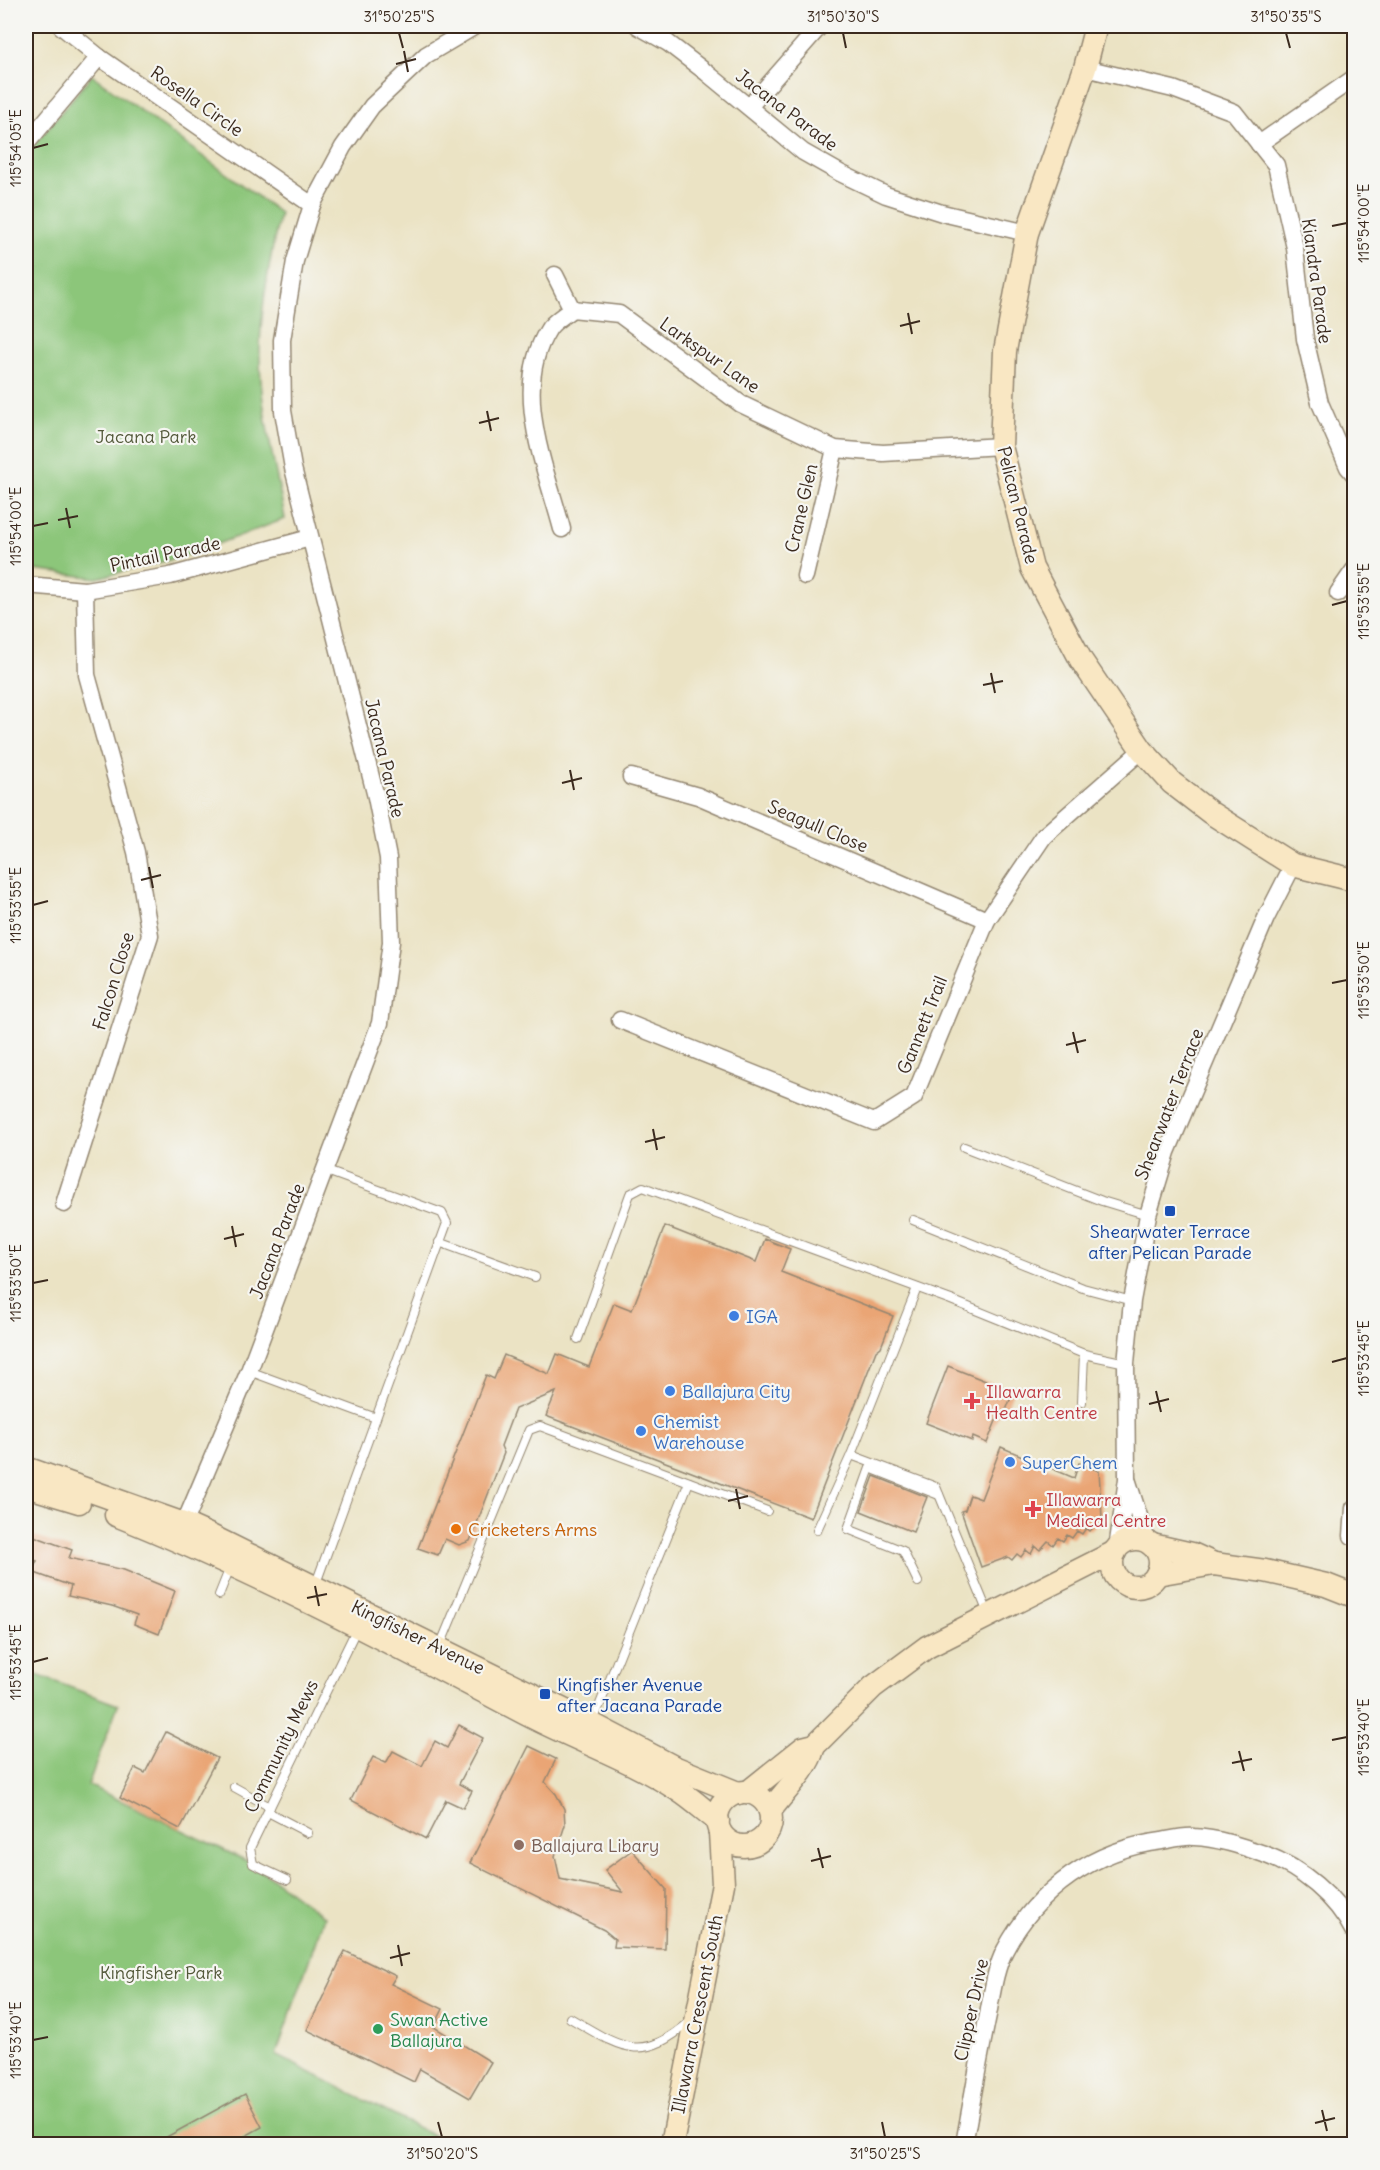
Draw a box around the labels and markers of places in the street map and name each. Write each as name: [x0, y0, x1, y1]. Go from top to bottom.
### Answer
marker: Shearwater Terrace after Pelican Parade: [1163, 1204, 1177, 1218]
place label: Shearwater Terrace after Pelican Parade: [1088, 1220, 1252, 1264]
place label: IGA: [746, 1305, 778, 1328]
marker: IGA: [727, 1309, 741, 1323]
place label: Ballajura City: [682, 1380, 791, 1403]
place label: Illawarra Health Centre: [986, 1380, 1097, 1424]
marker: Ballajura City: [663, 1384, 677, 1398]
marker: Illawarra Health Centre: [963, 1392, 981, 1410]
place label: Chemist Warehouse: [653, 1410, 744, 1454]
marker: Chemist Warehouse: [634, 1424, 648, 1438]
place label: SuperChem: [1022, 1451, 1118, 1474]
marker: SuperChem: [1003, 1455, 1017, 1469]
place label: Illawarra Medical Centre: [1046, 1488, 1166, 1532]
marker: Illawarra Medical Centre: [1024, 1500, 1042, 1518]
place label: Cricketers Arms: [468, 1518, 597, 1541]
marker: Cricketers Arms: [449, 1522, 463, 1536]
place label: Kingfisher Avenue after Jacana Parade: [557, 1673, 722, 1717]
marker: Kingfisher Avenue after Jacana Parade: [538, 1687, 552, 1701]
place label: Ballajura Libary: [531, 1834, 659, 1857]
marker: Ballajura Libary: [512, 1838, 526, 1852]
place label: Swan Active Ballajura: [390, 2008, 488, 2052]
marker: Swan Active Ballajura: [371, 2022, 385, 2036]

